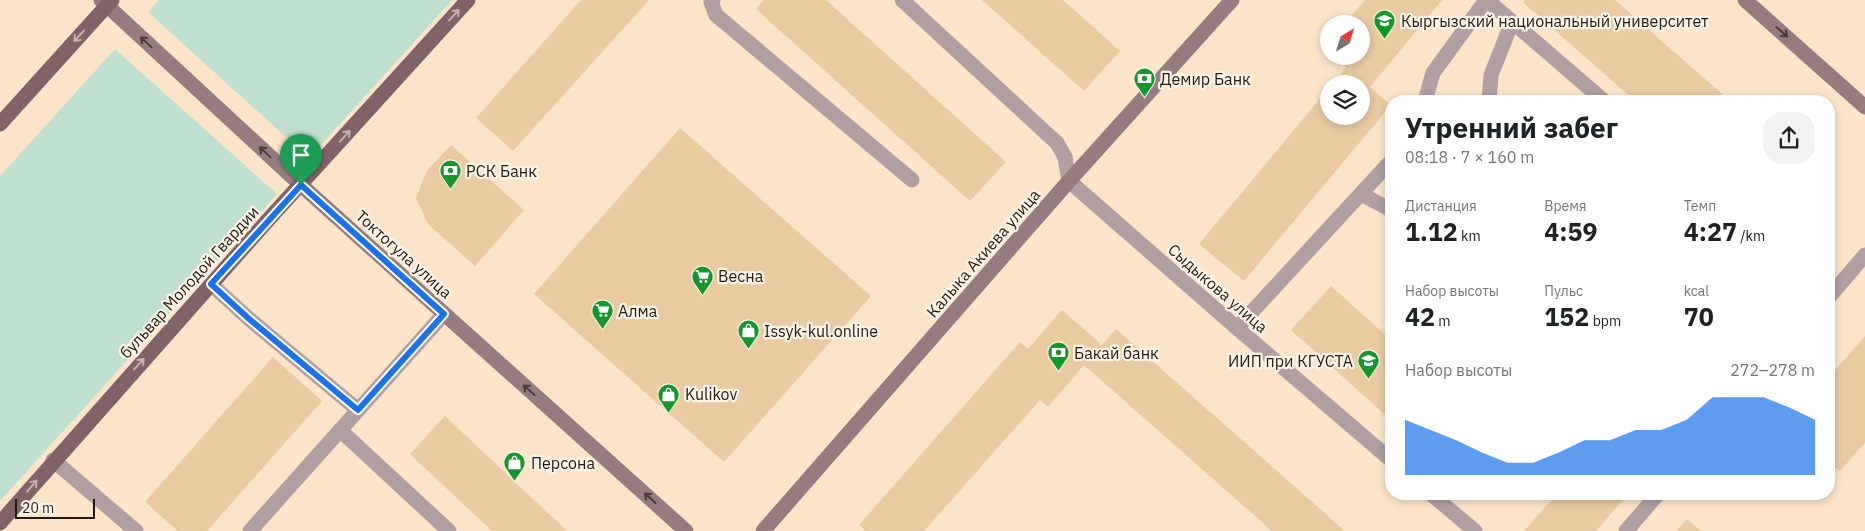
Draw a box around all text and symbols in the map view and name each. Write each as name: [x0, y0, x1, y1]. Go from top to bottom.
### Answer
one-way arrow: [448, 9, 460, 22]
school or university icon: Кыргызский национальный университет: [1373, 9, 1397, 40]
place label: Кыргызский национальный университет: [1401, 11, 1709, 31]
north arrow: [1320, 15, 1370, 65]
map controls: [1320, 15, 1370, 125]
one-way arrow: [1775, 27, 1788, 38]
one-way arrow: [74, 30, 85, 43]
one-way arrow: [139, 36, 152, 47]
bank icon: Демир Банк: [1132, 67, 1156, 98]
place label: Демир Банк: [1160, 69, 1251, 89]
button: layers: [1320, 75, 1370, 125]
text: Утренний забег: [1405, 109, 1618, 146]
button: share: [1763, 112, 1815, 164]
one-way arrow: [340, 129, 351, 142]
pin: [280, 134, 322, 185]
icon: arrive: [287, 141, 315, 169]
one-way arrow: [259, 146, 272, 158]
text: 08:18 · 7 × 160 m: [1405, 147, 1534, 167]
bank icon: РСК Банк: [438, 159, 462, 190]
place label: РСК Банк: [466, 161, 537, 181]
street label: Калыка Акиева улица: [922, 184, 1044, 321]
text: Дистанция: [1405, 197, 1477, 215]
text: Время: [1544, 197, 1587, 215]
text: Темп: [1684, 197, 1716, 215]
street label: бульвар Молодой Гвардии: [115, 202, 263, 362]
street label: Токтогула улица: [352, 206, 457, 303]
text: 1.12: [1405, 215, 1458, 248]
text: 4:59: [1544, 215, 1598, 248]
text: 4:27: [1684, 215, 1737, 248]
text: km: [1458, 227, 1481, 245]
text: /km: [1737, 227, 1765, 245]
street label: Сыдыкова улица: [1164, 239, 1272, 337]
supermarket icon: Весна: [690, 264, 714, 295]
place label: Весна: [718, 266, 764, 286]
text: Набор высоты: [1405, 282, 1499, 300]
text: Пульс: [1544, 282, 1583, 300]
text: kcal: [1684, 282, 1709, 300]
supermarket icon: Алма: [590, 299, 614, 330]
text: 42: [1405, 300, 1435, 333]
text: 152: [1544, 300, 1589, 333]
text: 70: [1684, 300, 1714, 333]
place label: Алма: [618, 301, 658, 321]
text: m: [1435, 312, 1451, 330]
text: bpm: [1589, 312, 1621, 330]
shop icon: Issyk-kul.online: [736, 319, 760, 350]
place label: Issyk-kul.online: [764, 321, 878, 341]
bank icon: Бакай банк: [1046, 341, 1070, 372]
place label: Бакай банк: [1074, 343, 1159, 363]
school or university icon: ИИП при КГУСТА: [1357, 349, 1381, 380]
place label: ИИП при КГУСТА: [1228, 351, 1353, 371]
one-way arrow: [134, 358, 145, 371]
text: Набор высоты: [1405, 360, 1512, 380]
text: 272–278 m: [1730, 360, 1815, 380]
shop icon: Kulikov: [657, 382, 681, 413]
one-way arrow: [522, 384, 535, 396]
place label: Kulikov: [685, 384, 737, 404]
shop icon: Персона: [503, 451, 527, 482]
place label: Персона: [531, 453, 595, 473]
one-way arrow: [26, 479, 37, 492]
one-way arrow: [643, 493, 656, 504]
scale bar: [15, 496, 95, 519]
text: 20 m: [22, 499, 54, 517]

